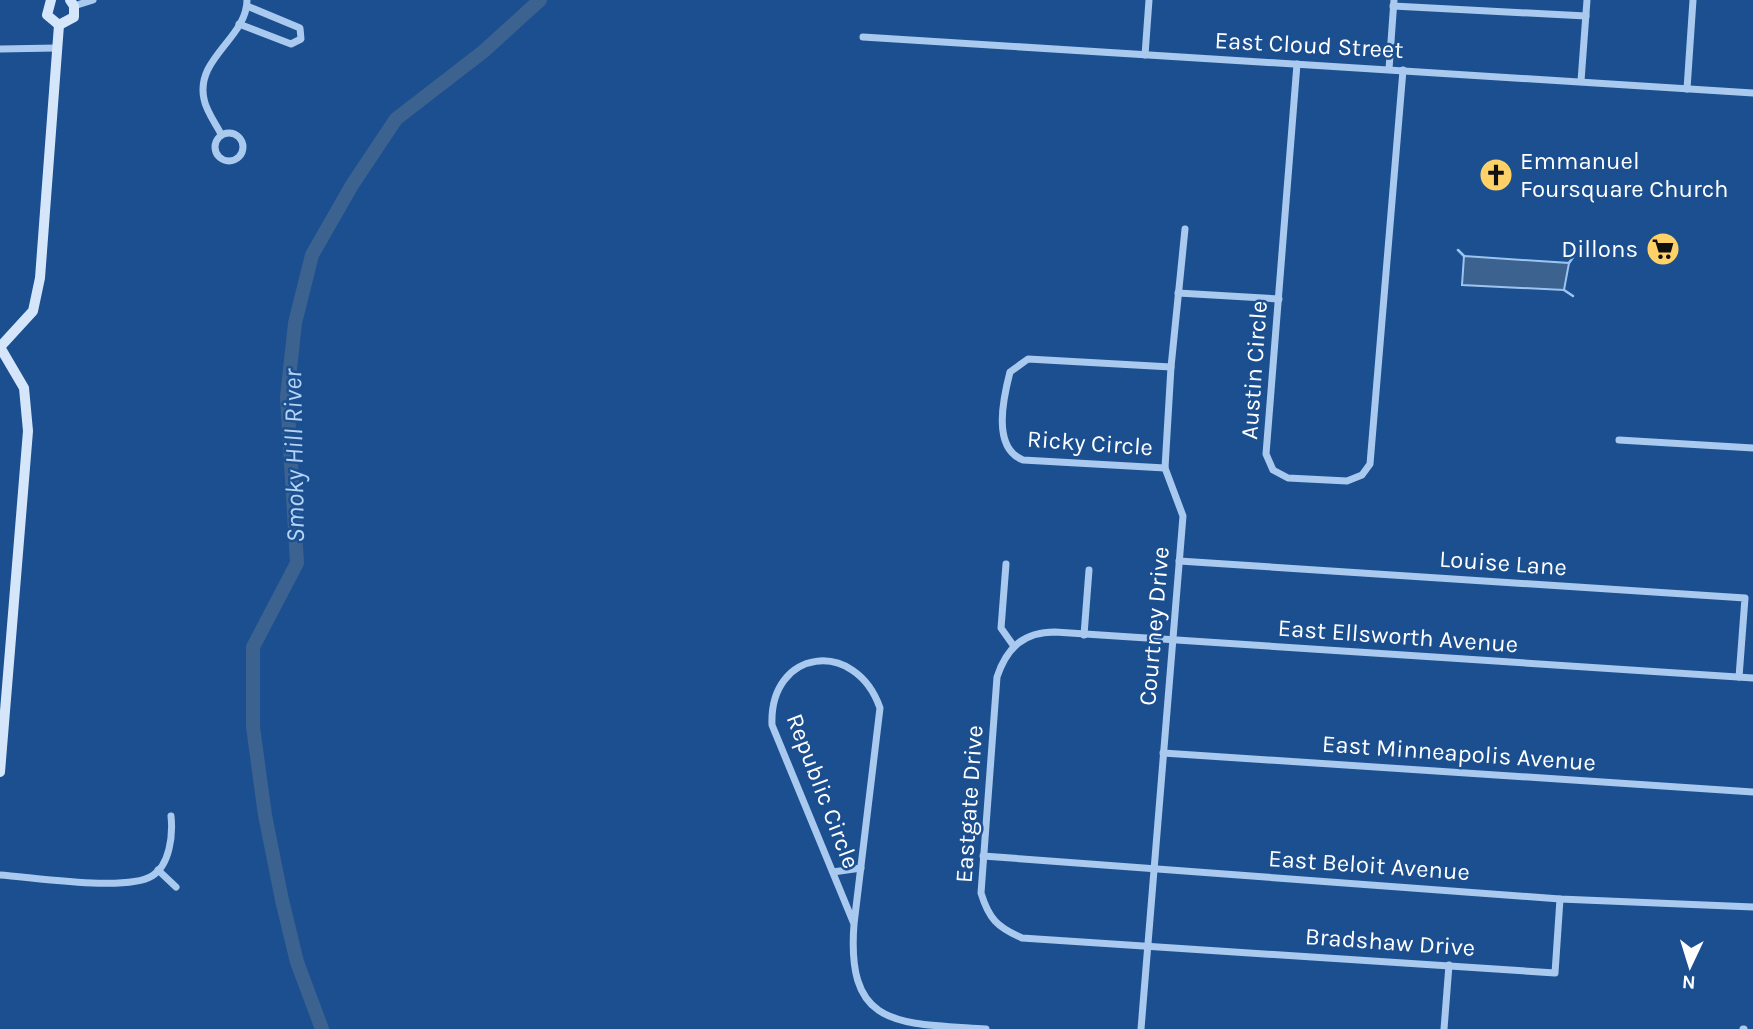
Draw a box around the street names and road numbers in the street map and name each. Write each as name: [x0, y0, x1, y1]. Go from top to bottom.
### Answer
street label: East Cloud Street: [1214, 26, 1404, 64]
street label: Austin Circle: [1235, 300, 1273, 440]
street label: Ricky Circle: [1026, 425, 1154, 461]
street label: Courtney Drive: [1133, 545, 1175, 707]
street label: Louise Lane: [1438, 545, 1568, 581]
street label: East Ellsworth Avenue: [1277, 614, 1519, 658]
street label: Republic Circle: [781, 710, 865, 872]
street label: Eastgate Drive: [950, 724, 988, 884]
street label: East Minneapolis Avenue: [1321, 729, 1597, 777]
street label: East Beloit Avenue: [1267, 844, 1471, 886]
street label: Bradshaw Drive: [1304, 922, 1476, 962]

